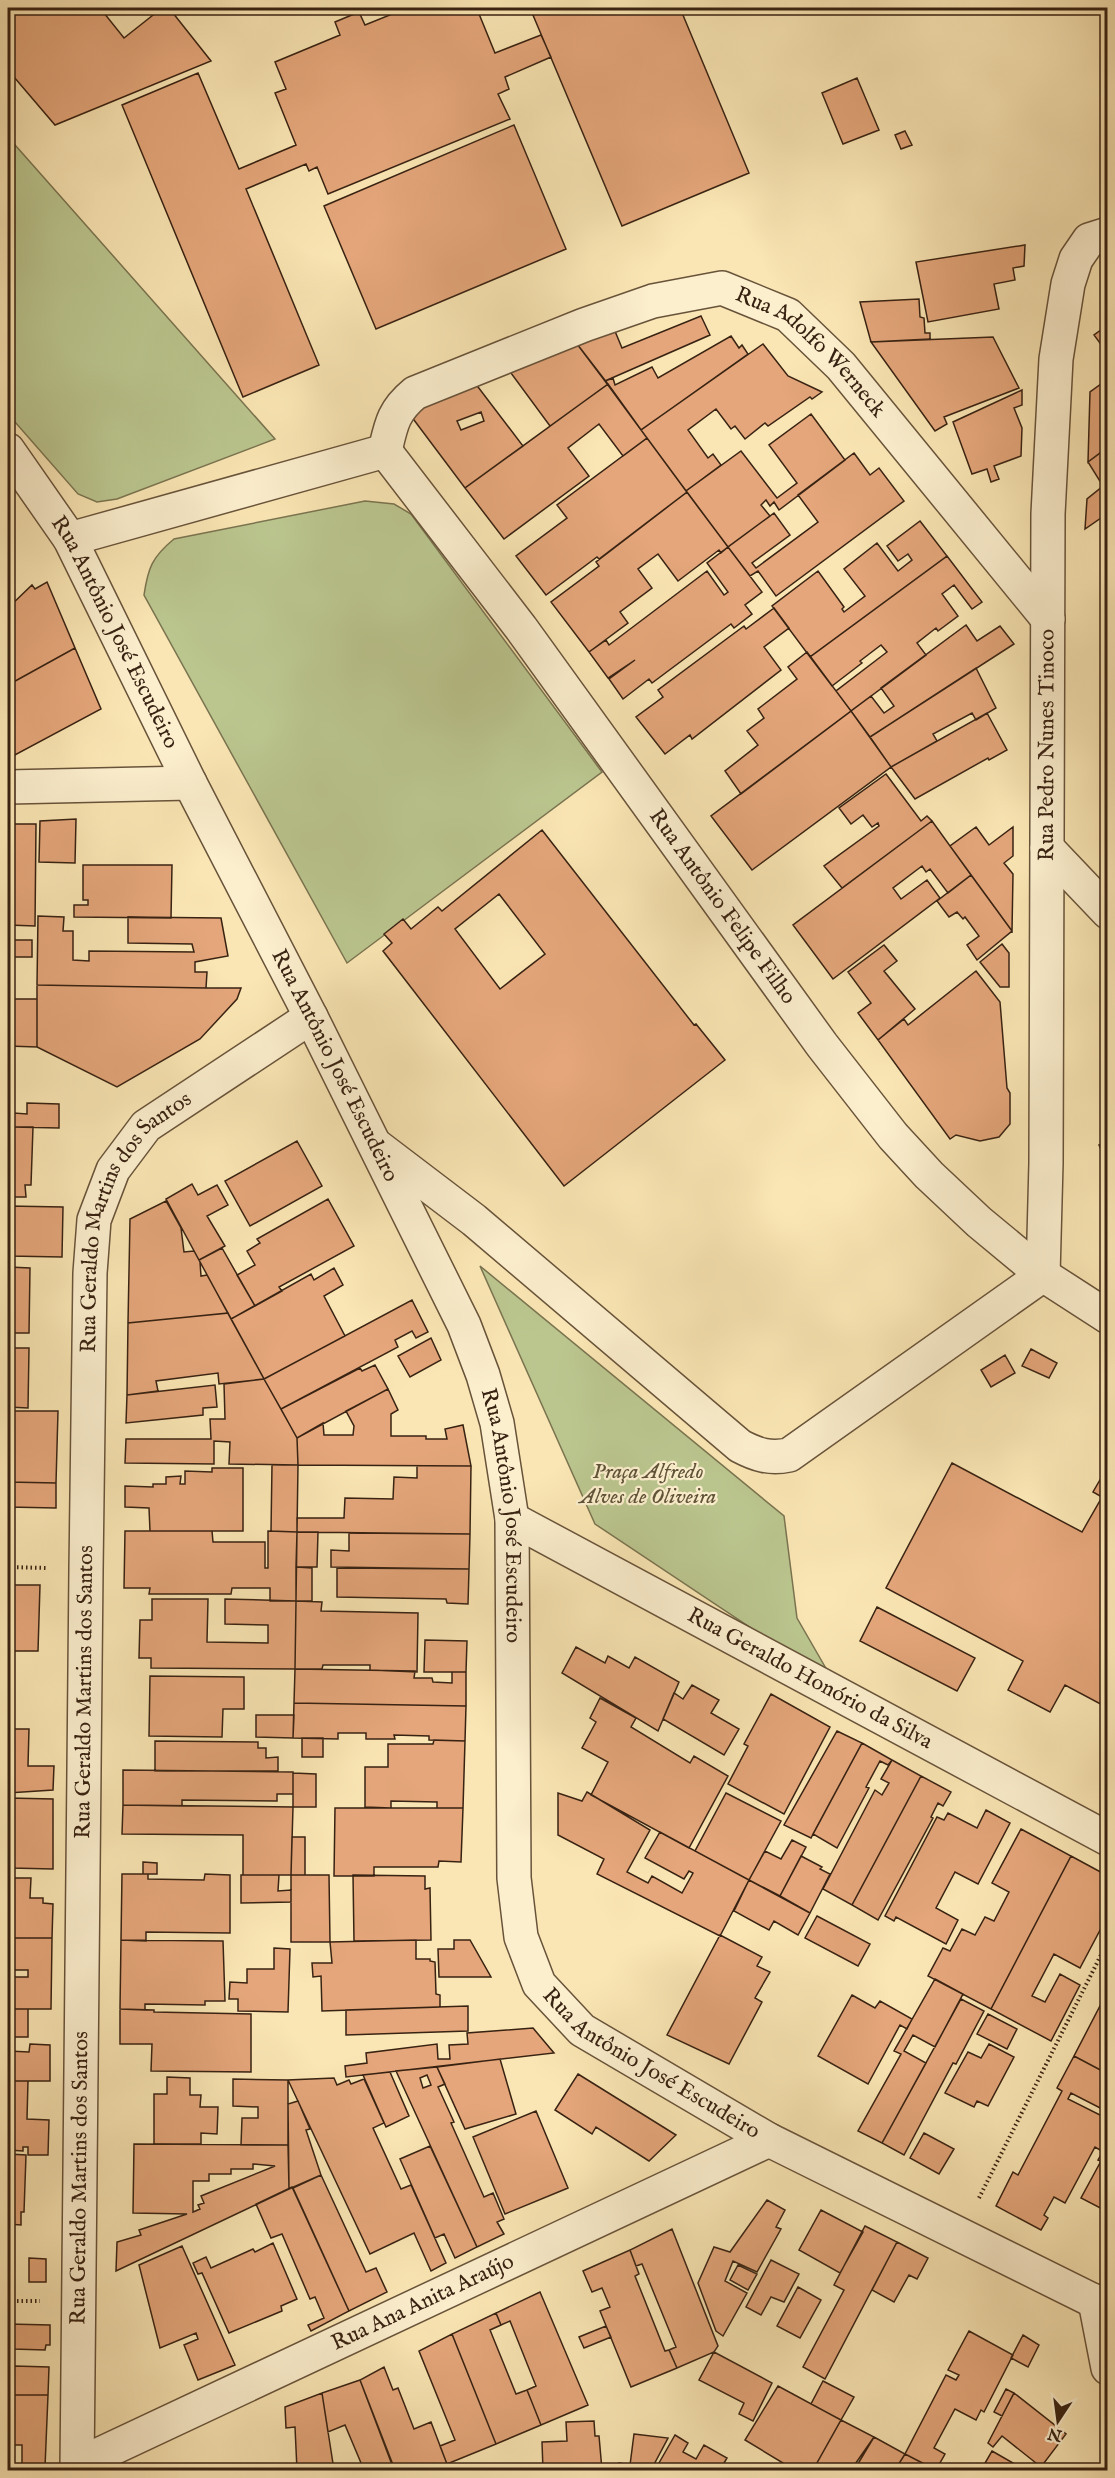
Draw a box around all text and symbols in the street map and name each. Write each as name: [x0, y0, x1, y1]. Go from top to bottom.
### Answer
street label: Rua Adolfo Werneck: [731, 281, 892, 424]
street label: Rua Antônio José Escudeiro: [44, 511, 185, 753]
street label: Rua Pedro Nunes Tinoco: [1033, 629, 1062, 861]
street label: Rua Antônio Felipe Filho: [642, 804, 802, 1010]
street label: Rua Antônio José Escudeiro: [264, 945, 405, 1187]
street label: Rua Geraldo Martins dos Santos: [75, 1086, 197, 1353]
street label: Rua Antônio José Escudeiro: [474, 1385, 527, 1643]
park label: Praça Alfredo Alves de Oliveira: [578, 1458, 717, 1511]
street label: Rua Geraldo Martins dos Santos: [69, 1545, 100, 1839]
street label: Rua Geraldo Honório da Silva: [682, 1602, 938, 1756]
street label: Rua Antônio José Escudeiro: [536, 1982, 765, 2146]
street label: Rua Geraldo Martins dos Santos: [64, 2031, 95, 2325]
street label: Rua Ana Anita Araújo: [327, 2248, 519, 2358]
north arrow: [1028, 2391, 1088, 2451]
text: N: [1046, 2422, 1065, 2445]

